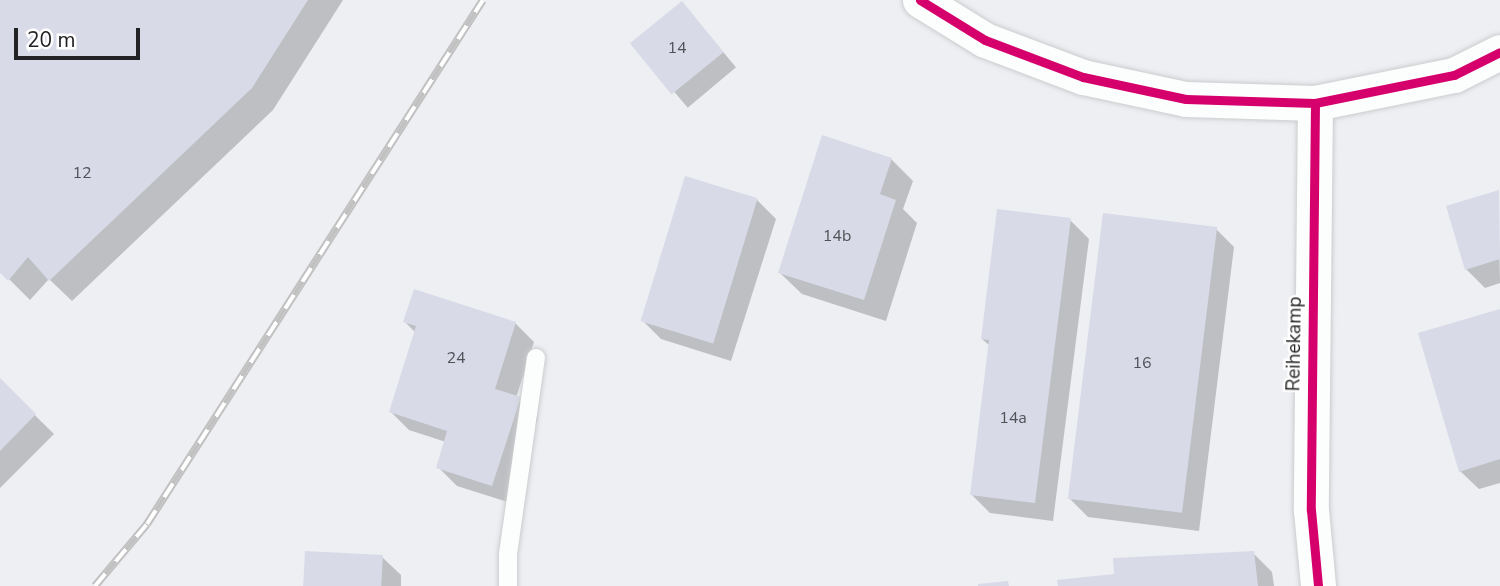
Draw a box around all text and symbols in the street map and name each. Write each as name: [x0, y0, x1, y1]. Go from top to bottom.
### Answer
scale bar: [18, 14, 144, 58]
text: 20 m: [27, 26, 76, 54]
house number: 14: [667, 38, 687, 58]
house number: 12: [72, 163, 92, 183]
house number: 14b: [823, 226, 851, 246]
street label: Reihekamp: [1283, 296, 1307, 392]
house number: 24: [446, 348, 466, 368]
house number: 16: [1132, 353, 1152, 373]
house number: 14a: [999, 408, 1027, 428]

